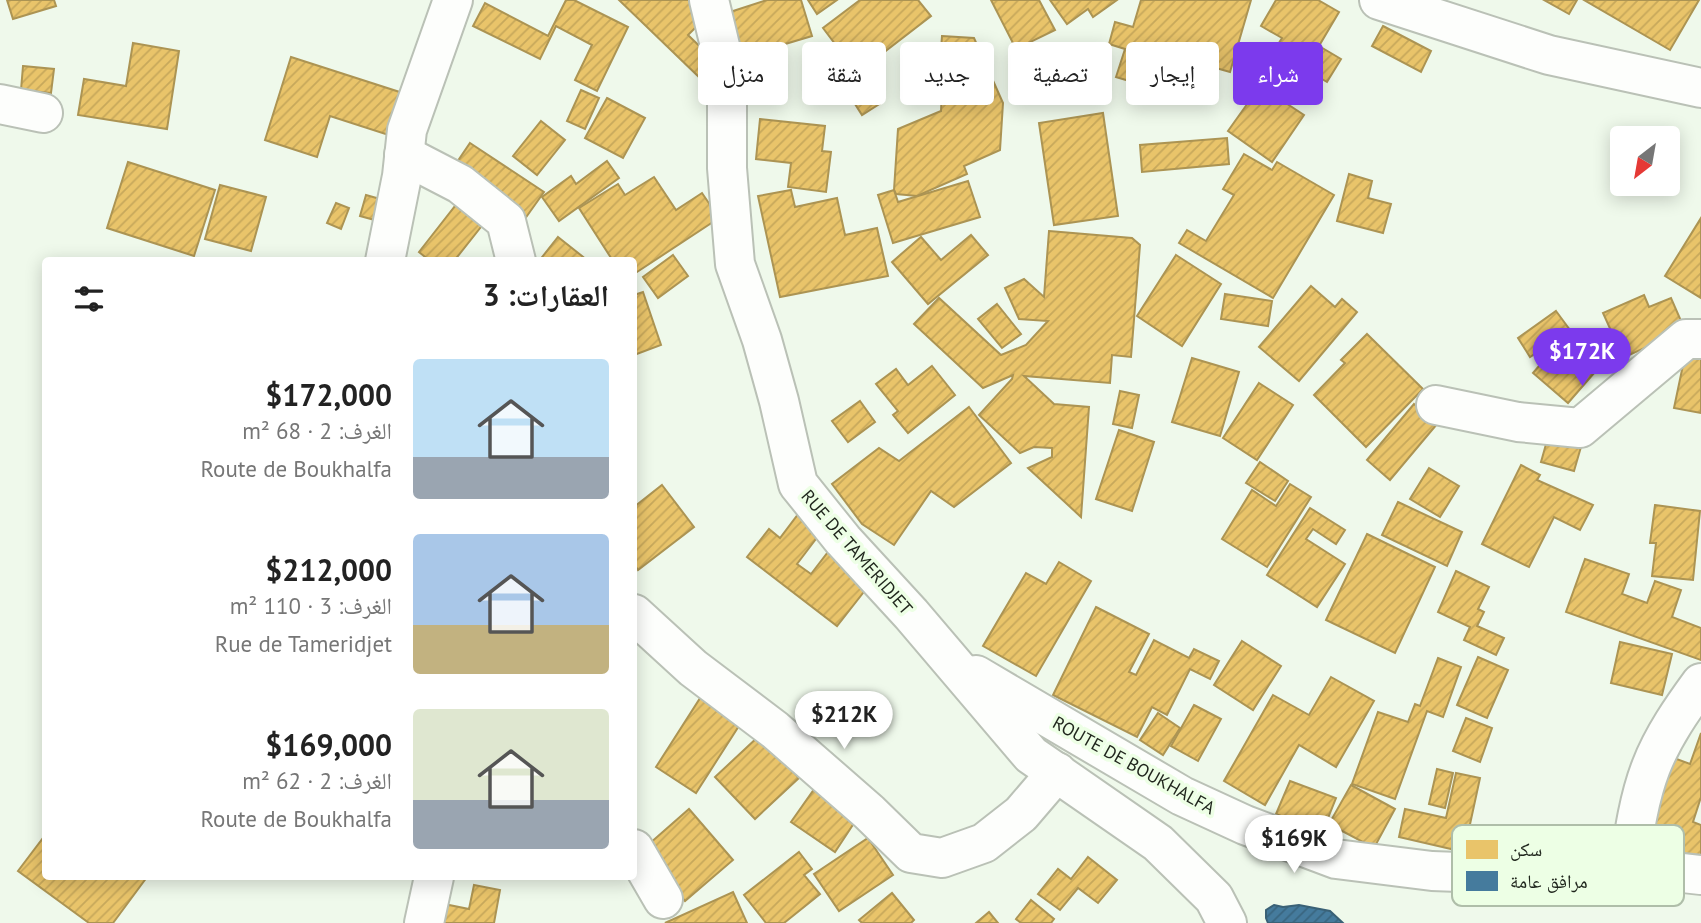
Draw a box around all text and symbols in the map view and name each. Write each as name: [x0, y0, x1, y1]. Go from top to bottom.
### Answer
chip: منزل: [698, 42, 788, 105]
chip: شقة: [802, 42, 886, 105]
chip: جديد: [900, 42, 994, 105]
chip: تصفية: [1008, 42, 1112, 105]
chip: إيجار: [1126, 42, 1219, 105]
chip: شراء: [1233, 42, 1323, 105]
north arrow: [1610, 126, 1680, 196]
map controls: [1610, 126, 1680, 196]
text: العقارات: 3: [483, 275, 609, 314]
icon: filters: [70, 280, 108, 318]
pin: $172K: [1533, 328, 1631, 388]
text: $172K: [1549, 336, 1615, 365]
text: $172,000: [265, 375, 392, 414]
icon: home: [469, 387, 553, 471]
text: الغرف: 2 · 68 m²: [242, 416, 392, 445]
text: Route de Boukhalfa: [201, 454, 392, 483]
street label: RUE DE TAMERIDJET: [796, 485, 918, 619]
text: $212,000: [265, 550, 392, 589]
icon: home: [469, 562, 553, 646]
text: الغرف: 3 · 110 m²: [230, 591, 392, 620]
text: Rue de Tameridjet: [215, 629, 392, 658]
pin: $212K: [795, 692, 893, 751]
text: $212K: [811, 699, 877, 728]
street label: ROUTE DE BOUKHALFA: [1049, 711, 1220, 819]
text: $169,000: [265, 725, 392, 764]
icon: home: [469, 737, 553, 821]
text: الغرف: 2 · 62 m²: [242, 766, 392, 795]
text: Route de Boukhalfa: [201, 804, 392, 833]
pin: $169K: [1245, 816, 1343, 875]
text: $169K: [1261, 823, 1327, 852]
legend: [1452, 825, 1684, 906]
text: سكن: [1510, 837, 1542, 861]
text: مرافق عامة: [1510, 869, 1588, 893]

